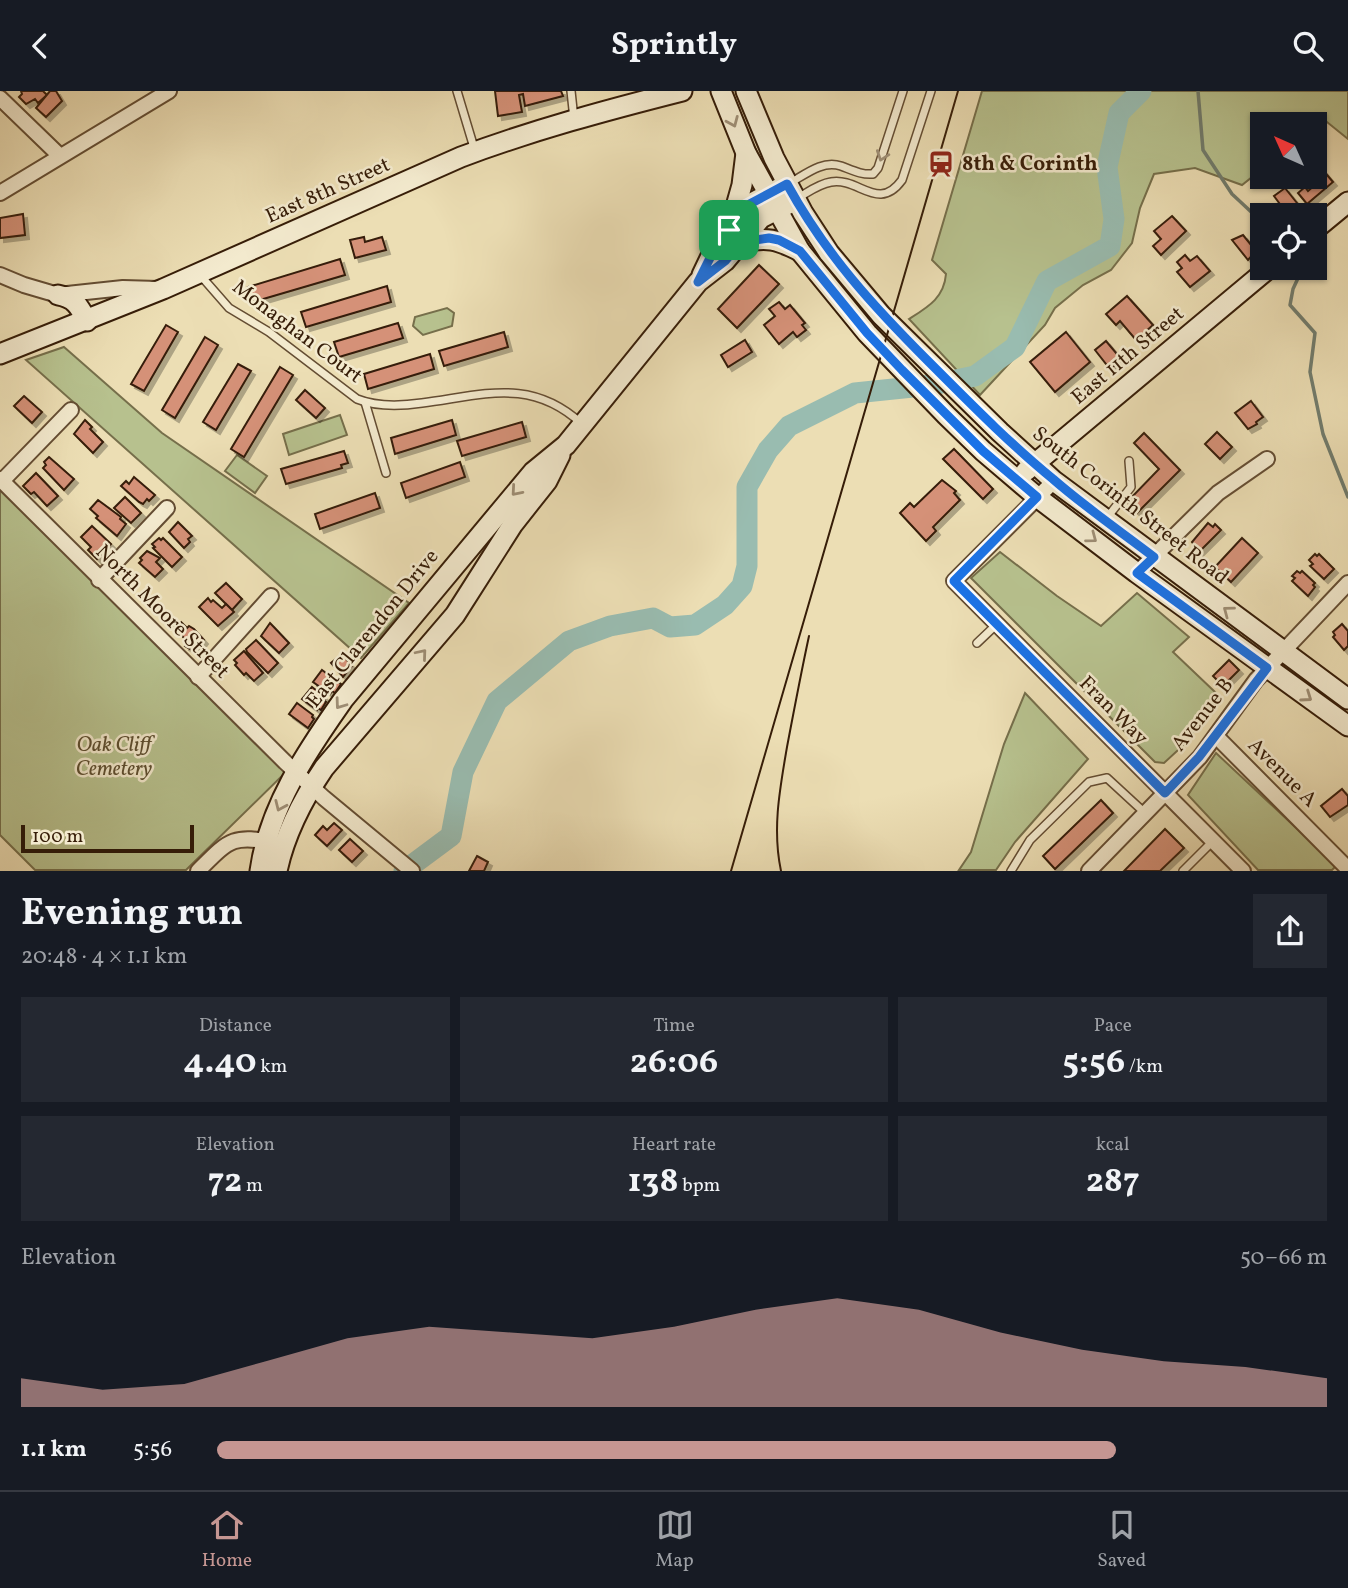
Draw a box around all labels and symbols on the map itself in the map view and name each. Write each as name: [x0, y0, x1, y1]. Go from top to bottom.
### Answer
north arrow: [1250, 112, 1326, 189]
one-way arrow: [725, 115, 739, 127]
one-way arrow: [876, 149, 890, 162]
station icon: 8th & Corinth: [926, 149, 956, 179]
place label: 8th & Corinth: [962, 150, 1098, 179]
street label: East 8th Street: [261, 151, 395, 231]
pin: [699, 200, 759, 260]
street label: Monaghan Court: [226, 273, 368, 391]
street label: East 11th Street: [1065, 300, 1191, 412]
street label: South Corinth Street Road: [1026, 420, 1234, 592]
one-way arrow: [512, 484, 525, 496]
one-way arrow: [1084, 530, 1096, 543]
street label: North Moore Street: [88, 538, 236, 686]
street label: East Clarendon Drive: [300, 544, 446, 714]
one-way arrow: [1223, 607, 1235, 619]
one-way arrow: [414, 649, 426, 662]
street label: Fran Way: [1072, 670, 1155, 753]
street label: Avenue B: [1165, 672, 1241, 758]
one-way arrow: [1299, 689, 1312, 701]
one-way arrow: [336, 696, 348, 709]
park label: Oak Cliff Cemetery: [76, 731, 155, 784]
street label: Avenue A: [1241, 732, 1323, 814]
one-way arrow: [274, 799, 288, 811]
scale bar: [21, 821, 194, 853]

